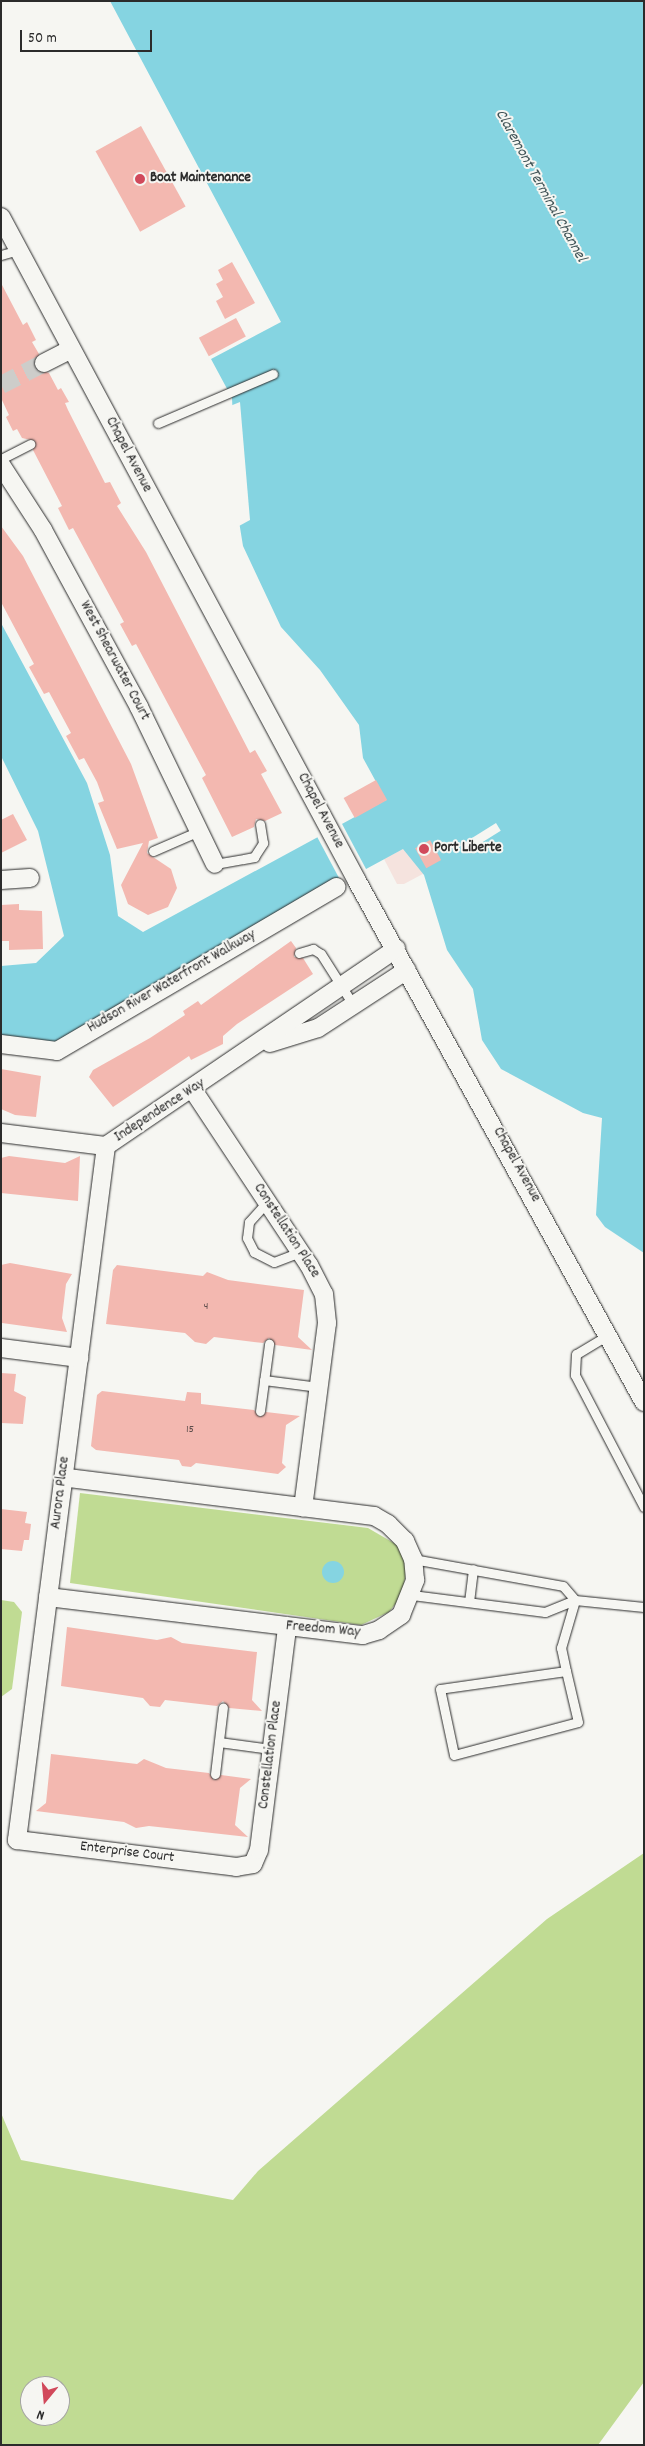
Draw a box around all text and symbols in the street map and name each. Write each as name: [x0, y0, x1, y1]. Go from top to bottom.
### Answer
scale bar: [22, 20, 155, 52]
text: 50 m: [28, 28, 57, 50]
water label: Claremont Terminal Channel: [490, 106, 590, 266]
place label: Boat Maintenance: [150, 170, 251, 188]
marker: Boat Maintenance: [134, 173, 146, 185]
street label: Chapel Avenue: [101, 414, 155, 496]
street label: West Shearwater Court: [75, 598, 153, 724]
street label: Chapel Avenue: [293, 770, 347, 852]
place label: Port Liberte: [434, 840, 502, 858]
marker: Port Liberte: [418, 843, 430, 855]
street label: Hudson River Waterfront Walkway: [85, 926, 259, 1038]
street label: Independence Way: [111, 1075, 209, 1147]
street label: Chapel Avenue: [488, 1124, 544, 1206]
street label: Constellation Place: [249, 1180, 323, 1282]
house number: 4: [204, 1300, 208, 1314]
house number: 15: [186, 1423, 194, 1437]
street label: Aurora Place: [48, 1456, 74, 1530]
street label: Freedom Way: [285, 1618, 361, 1642]
street label: Constellation Place: [255, 1700, 287, 1810]
street label: Enterprise Court: [79, 1838, 175, 1868]
north arrow: [20, 2376, 70, 2426]
text: N: [35, 2404, 47, 2425]

